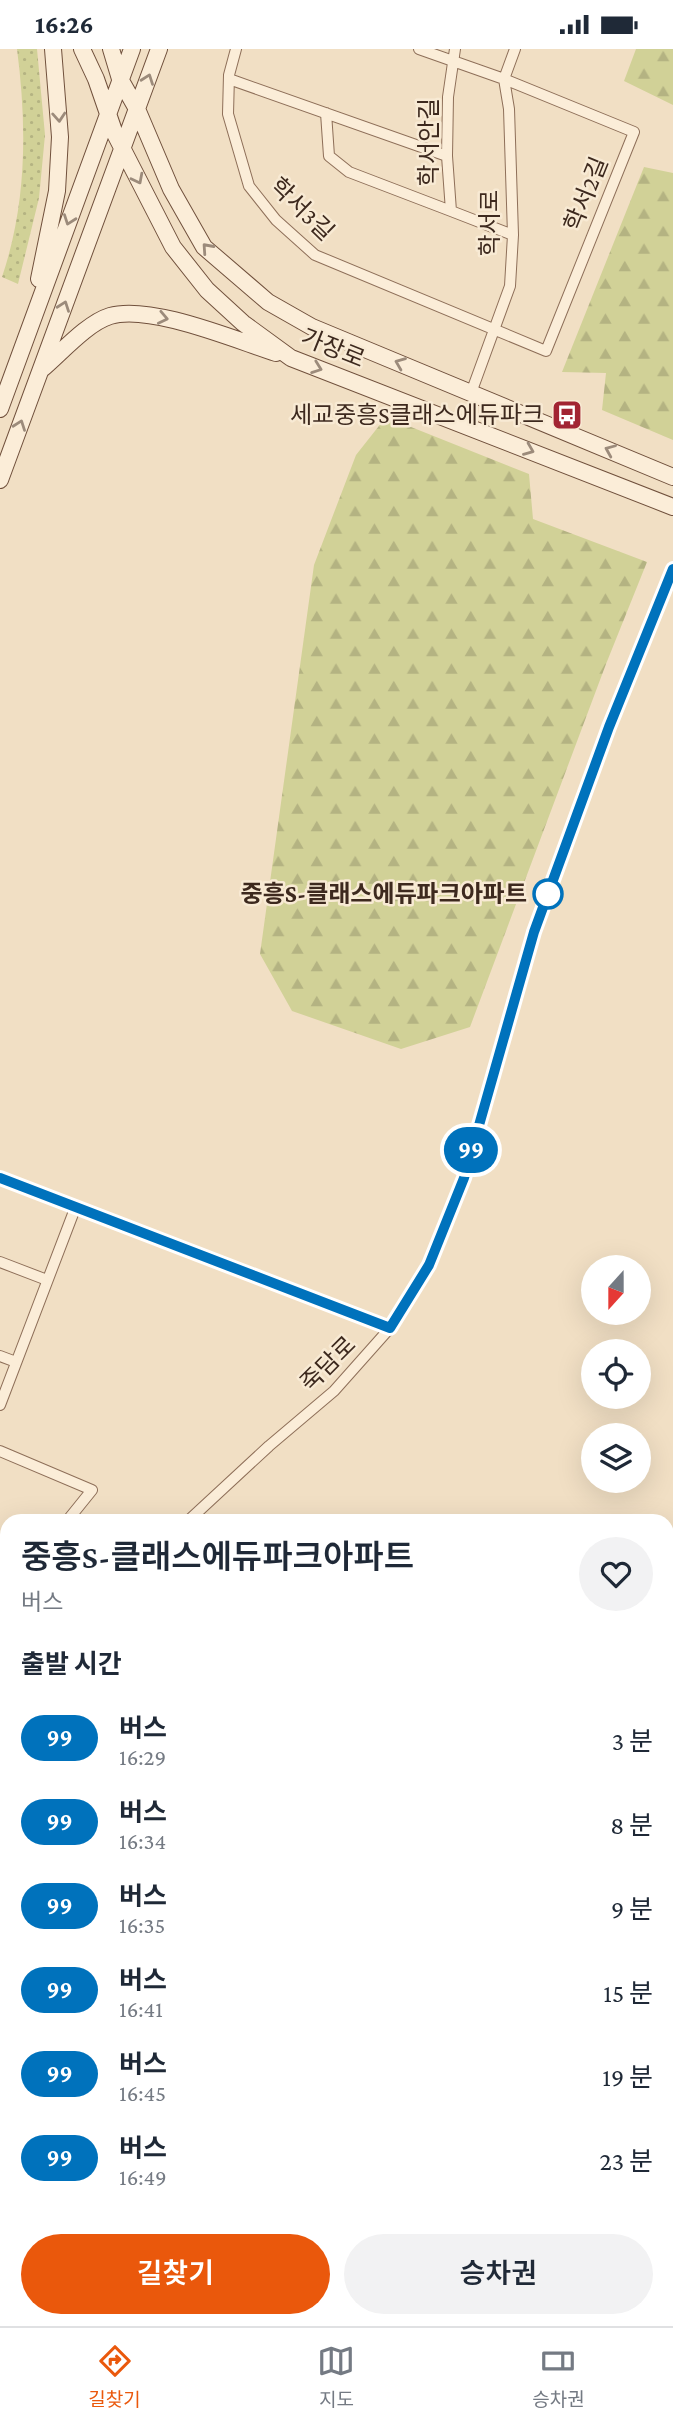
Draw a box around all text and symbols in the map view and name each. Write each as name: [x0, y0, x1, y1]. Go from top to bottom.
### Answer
text: 16:26: [35, 10, 94, 39]
one-way arrow: [139, 74, 153, 86]
street label: 학서안길: [415, 98, 442, 186]
one-way arrow: [51, 112, 66, 123]
street label: 학서2길: [558, 153, 613, 235]
one-way arrow: [129, 172, 143, 184]
street label: 학서3길: [265, 172, 340, 245]
street label: 학서로: [476, 190, 503, 256]
one-way arrow: [63, 213, 77, 225]
one-way arrow: [203, 243, 215, 256]
one-way arrow: [56, 301, 70, 313]
one-way arrow: [156, 310, 168, 325]
street label: 가장로: [297, 323, 369, 372]
one-way arrow: [395, 358, 407, 372]
one-way arrow: [311, 359, 323, 373]
bus stop icon: 세교중흥S클래스에듀파크: [550, 398, 584, 432]
place label: 세교중흥S클래스에듀파크: [290, 401, 544, 428]
one-way arrow: [12, 420, 26, 432]
one-way arrow: [523, 441, 535, 455]
one-way arrow: [605, 445, 617, 459]
marker: 중흥S-클래스에듀파크아파트: [533, 879, 563, 909]
place label: 중흥S-클래스에듀파크아파트: [241, 880, 527, 907]
line badge: 99: [440, 1127, 503, 1173]
text: 99: [458, 1136, 484, 1163]
north arrow: [581, 1255, 651, 1325]
map controls: [581, 1255, 651, 1493]
street label: 죽담로: [295, 1331, 361, 1397]
button: locate: [581, 1339, 651, 1409]
button: layers: [581, 1423, 651, 1493]
button: heart: [579, 1537, 653, 1611]
text: 중흥S-클래스에듀파크아파트: [21, 1538, 414, 1575]
text: 버스: [21, 1589, 63, 1615]
text: 출발 시간: [21, 1650, 122, 1679]
text: 버스: [119, 1714, 167, 1743]
text: 99: [46, 1724, 73, 1751]
text: 3 분: [612, 1727, 653, 1756]
text: 16:29: [119, 1744, 166, 1770]
text: 버스: [119, 1798, 167, 1827]
text: 99: [46, 1808, 73, 1835]
text: 8 분: [610, 1811, 653, 1840]
text: 16:34: [119, 1828, 166, 1854]
text: 버스: [119, 1882, 167, 1911]
text: 99: [46, 1892, 73, 1919]
text: 9 분: [611, 1895, 653, 1924]
text: 16:35: [119, 1912, 165, 1938]
text: 버스: [119, 1966, 167, 1995]
text: 99: [46, 1976, 73, 2003]
text: 15 분: [603, 1979, 653, 2008]
text: 16:41: [119, 1996, 163, 2022]
text: 버스: [119, 2050, 167, 2079]
text: 99: [46, 2060, 73, 2087]
text: 19 분: [602, 2063, 653, 2092]
text: 16:45: [119, 2080, 166, 2106]
text: 버스: [119, 2134, 167, 2163]
text: 99: [46, 2144, 73, 2171]
text: 23 분: [599, 2147, 653, 2176]
text: 16:49: [119, 2164, 167, 2190]
button: 길찾기: [21, 2234, 330, 2314]
button: 승차권: [344, 2234, 653, 2314]
tab: 길찾기: [88, 2342, 141, 2411]
tab: 지도: [317, 2342, 355, 2411]
tab: 승차권: [532, 2342, 585, 2411]

